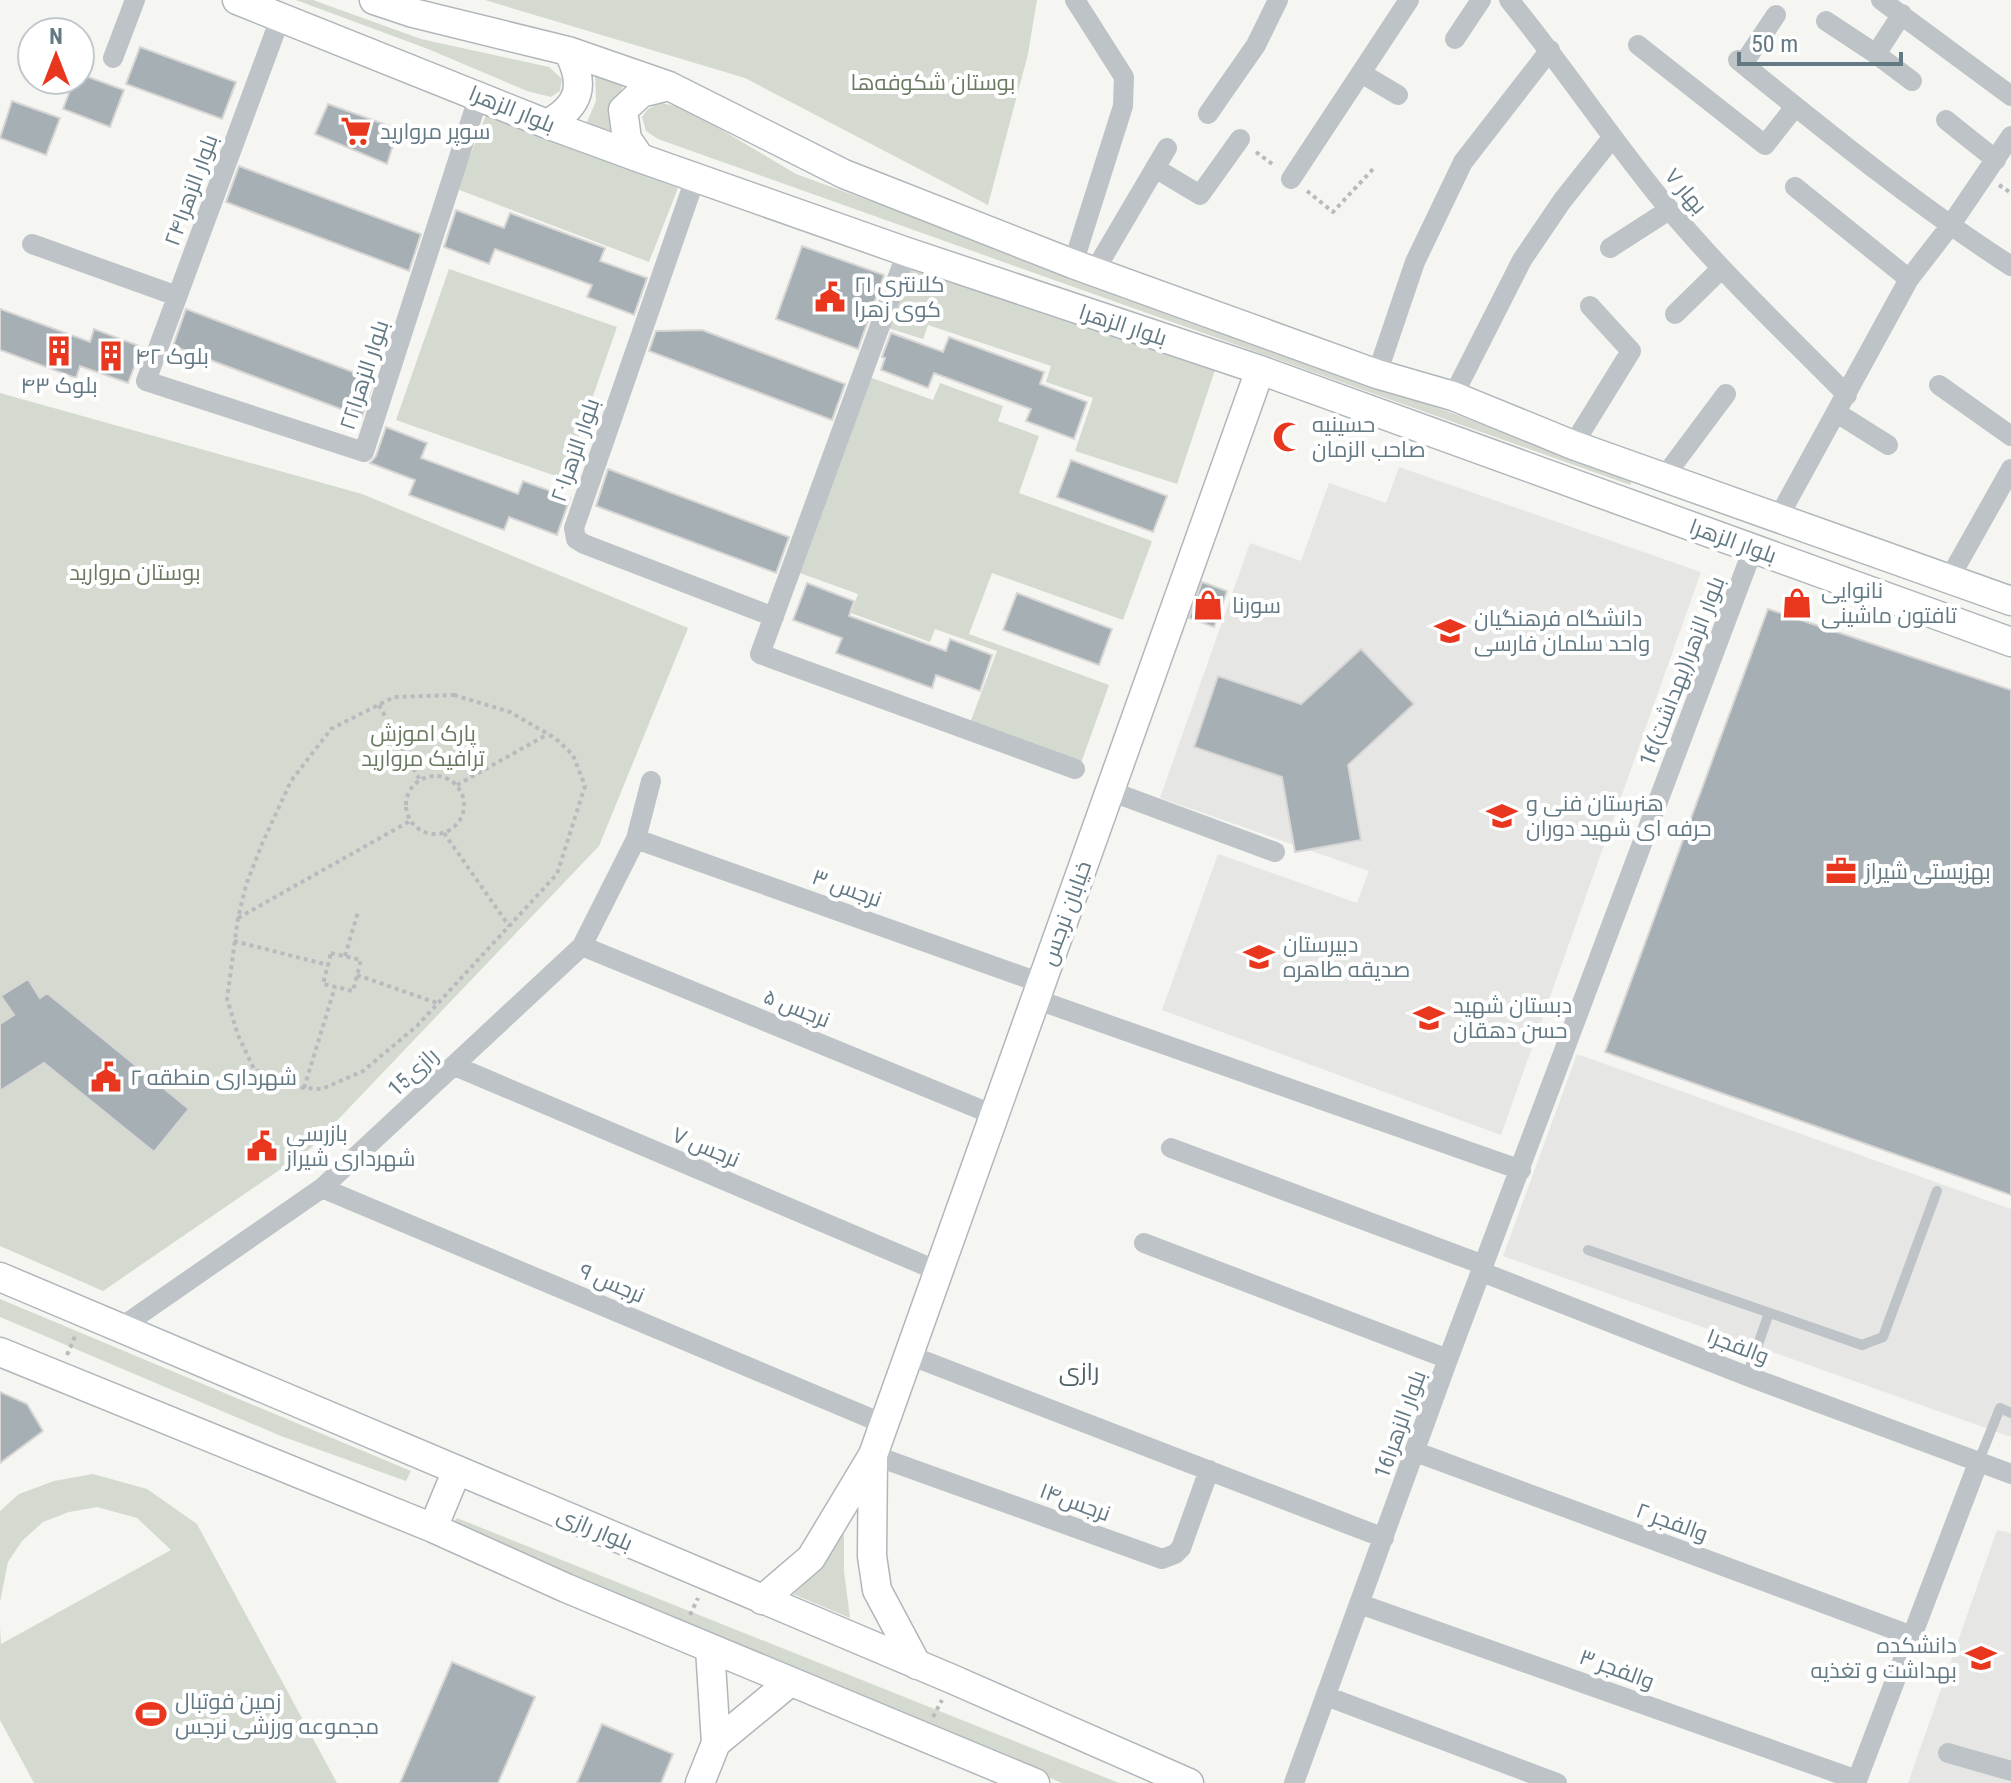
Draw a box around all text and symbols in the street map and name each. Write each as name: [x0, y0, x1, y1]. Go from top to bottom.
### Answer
north arrow: [16, 16, 96, 96]
scale bar: [1739, 16, 1901, 66]
text: N: [49, 24, 63, 49]
text: 50 m: [1751, 30, 1798, 58]
park label: بوستان شکوفه‌ها: [851, 70, 1015, 95]
street label: بلوار الزهرا: [465, 80, 559, 138]
supermarket icon: سوپر مروارید: [339, 114, 373, 148]
place label: سوپر مروارید: [380, 119, 491, 146]
street label: بلوار الزهرا۲۴: [159, 131, 223, 249]
street label: بهار ۷: [1659, 163, 1712, 219]
place label: کلانتری ۲۱ کوی زهرا: [854, 272, 945, 322]
public building icon: کلانتری ۲۱ کوی زهرا: [813, 280, 847, 314]
street label: بلوار الزهرا: [1076, 299, 1170, 351]
street label: بلوار الزهرا۲۲: [335, 317, 393, 433]
building icon: بلوک ۴۳: [42, 334, 76, 368]
building icon: بلوک ۴۲: [94, 339, 128, 373]
place label: بلوک ۴۲: [135, 344, 209, 369]
place label: بلوک ۴۳: [20, 373, 98, 398]
street label: بلوار الزهرا۲۰: [546, 395, 604, 505]
place label: حسینیه صاحب الزمان: [1312, 412, 1426, 462]
mosque icon: حسینیه صاحب الزمان: [1271, 420, 1305, 454]
street label: بلوار الزهرا: [1686, 514, 1780, 568]
park label: بوستان مروارید: [69, 560, 201, 585]
street label: 16بلوار الزهرا(بهداشت): [1634, 573, 1731, 769]
place label: نانوایی تافتون ماشینی: [1821, 578, 1957, 629]
shop icon: نانوایی تافتون ماشینی: [1780, 586, 1814, 620]
shop icon: سورنا: [1191, 588, 1225, 622]
place label: سورنا: [1232, 593, 1281, 618]
place label: دانشگاه فرهنگیان واحد سلمان فارسی: [1474, 606, 1650, 657]
school or university icon: دانشگاه فرهنگیان واحد سلمان فارسی: [1433, 614, 1467, 648]
park label: پارک اموزش ترافیک مروارید: [361, 721, 485, 771]
place label: هنرستان فنی و حرفه ای شهید دوران: [1526, 791, 1712, 842]
school or university icon: هنرستان فنی و حرفه ای شهید دوران: [1485, 799, 1519, 833]
office icon: بهزیستی شیراز: [1824, 854, 1858, 888]
street label: خیابان نرجس: [1036, 857, 1097, 969]
place label: بهزیستی شیراز: [1863, 859, 1991, 885]
street label: نرجس ۳: [809, 864, 885, 913]
place label: دبیرستان صدیقه طاهره: [1283, 932, 1410, 982]
school or university icon: دبیرستان صدیقه طاهره: [1242, 940, 1276, 974]
street label: نرجس ۵: [760, 983, 834, 1033]
place label: دبستان شهید حسن دهقان: [1453, 993, 1572, 1044]
school or university icon: دبستان شهید حسن دهقان: [1412, 1001, 1446, 1035]
street label: 15رازی: [383, 1043, 443, 1101]
public building icon: شهرداری منطقه ۲: [89, 1060, 123, 1094]
place label: شهرداری منطقه ۲: [130, 1065, 297, 1091]
place label: بازرسی شهرداری شیراز: [284, 1121, 415, 1172]
street label: نرجس ۷: [668, 1122, 744, 1173]
public building icon: بازرسی شهرداری شیراز: [245, 1129, 279, 1163]
street label: نرجس ۹: [575, 1258, 648, 1309]
street label: والفجر۱: [1703, 1323, 1773, 1369]
district label: رازی: [1059, 1358, 1099, 1386]
street label: 16بلوار الزهرا: [1369, 1367, 1431, 1481]
street label: نرجس۱۴: [1036, 1478, 1114, 1527]
street label: والفجر ۲: [1633, 1498, 1711, 1546]
street label: بلوار رازی: [554, 1502, 636, 1556]
place label: دانشکده بهداشت و تغذیه: [1810, 1633, 1957, 1684]
school or university icon: دانشکده بهداشت و تغذیه: [1964, 1641, 1998, 1675]
street label: والفجر ۳: [1576, 1644, 1658, 1694]
place label: زمین فوتبال مجموعه ورزشی نرجس: [175, 1689, 379, 1740]
sports icon: زمین فوتبال مجموعه ورزشی نرجس: [134, 1697, 168, 1731]

